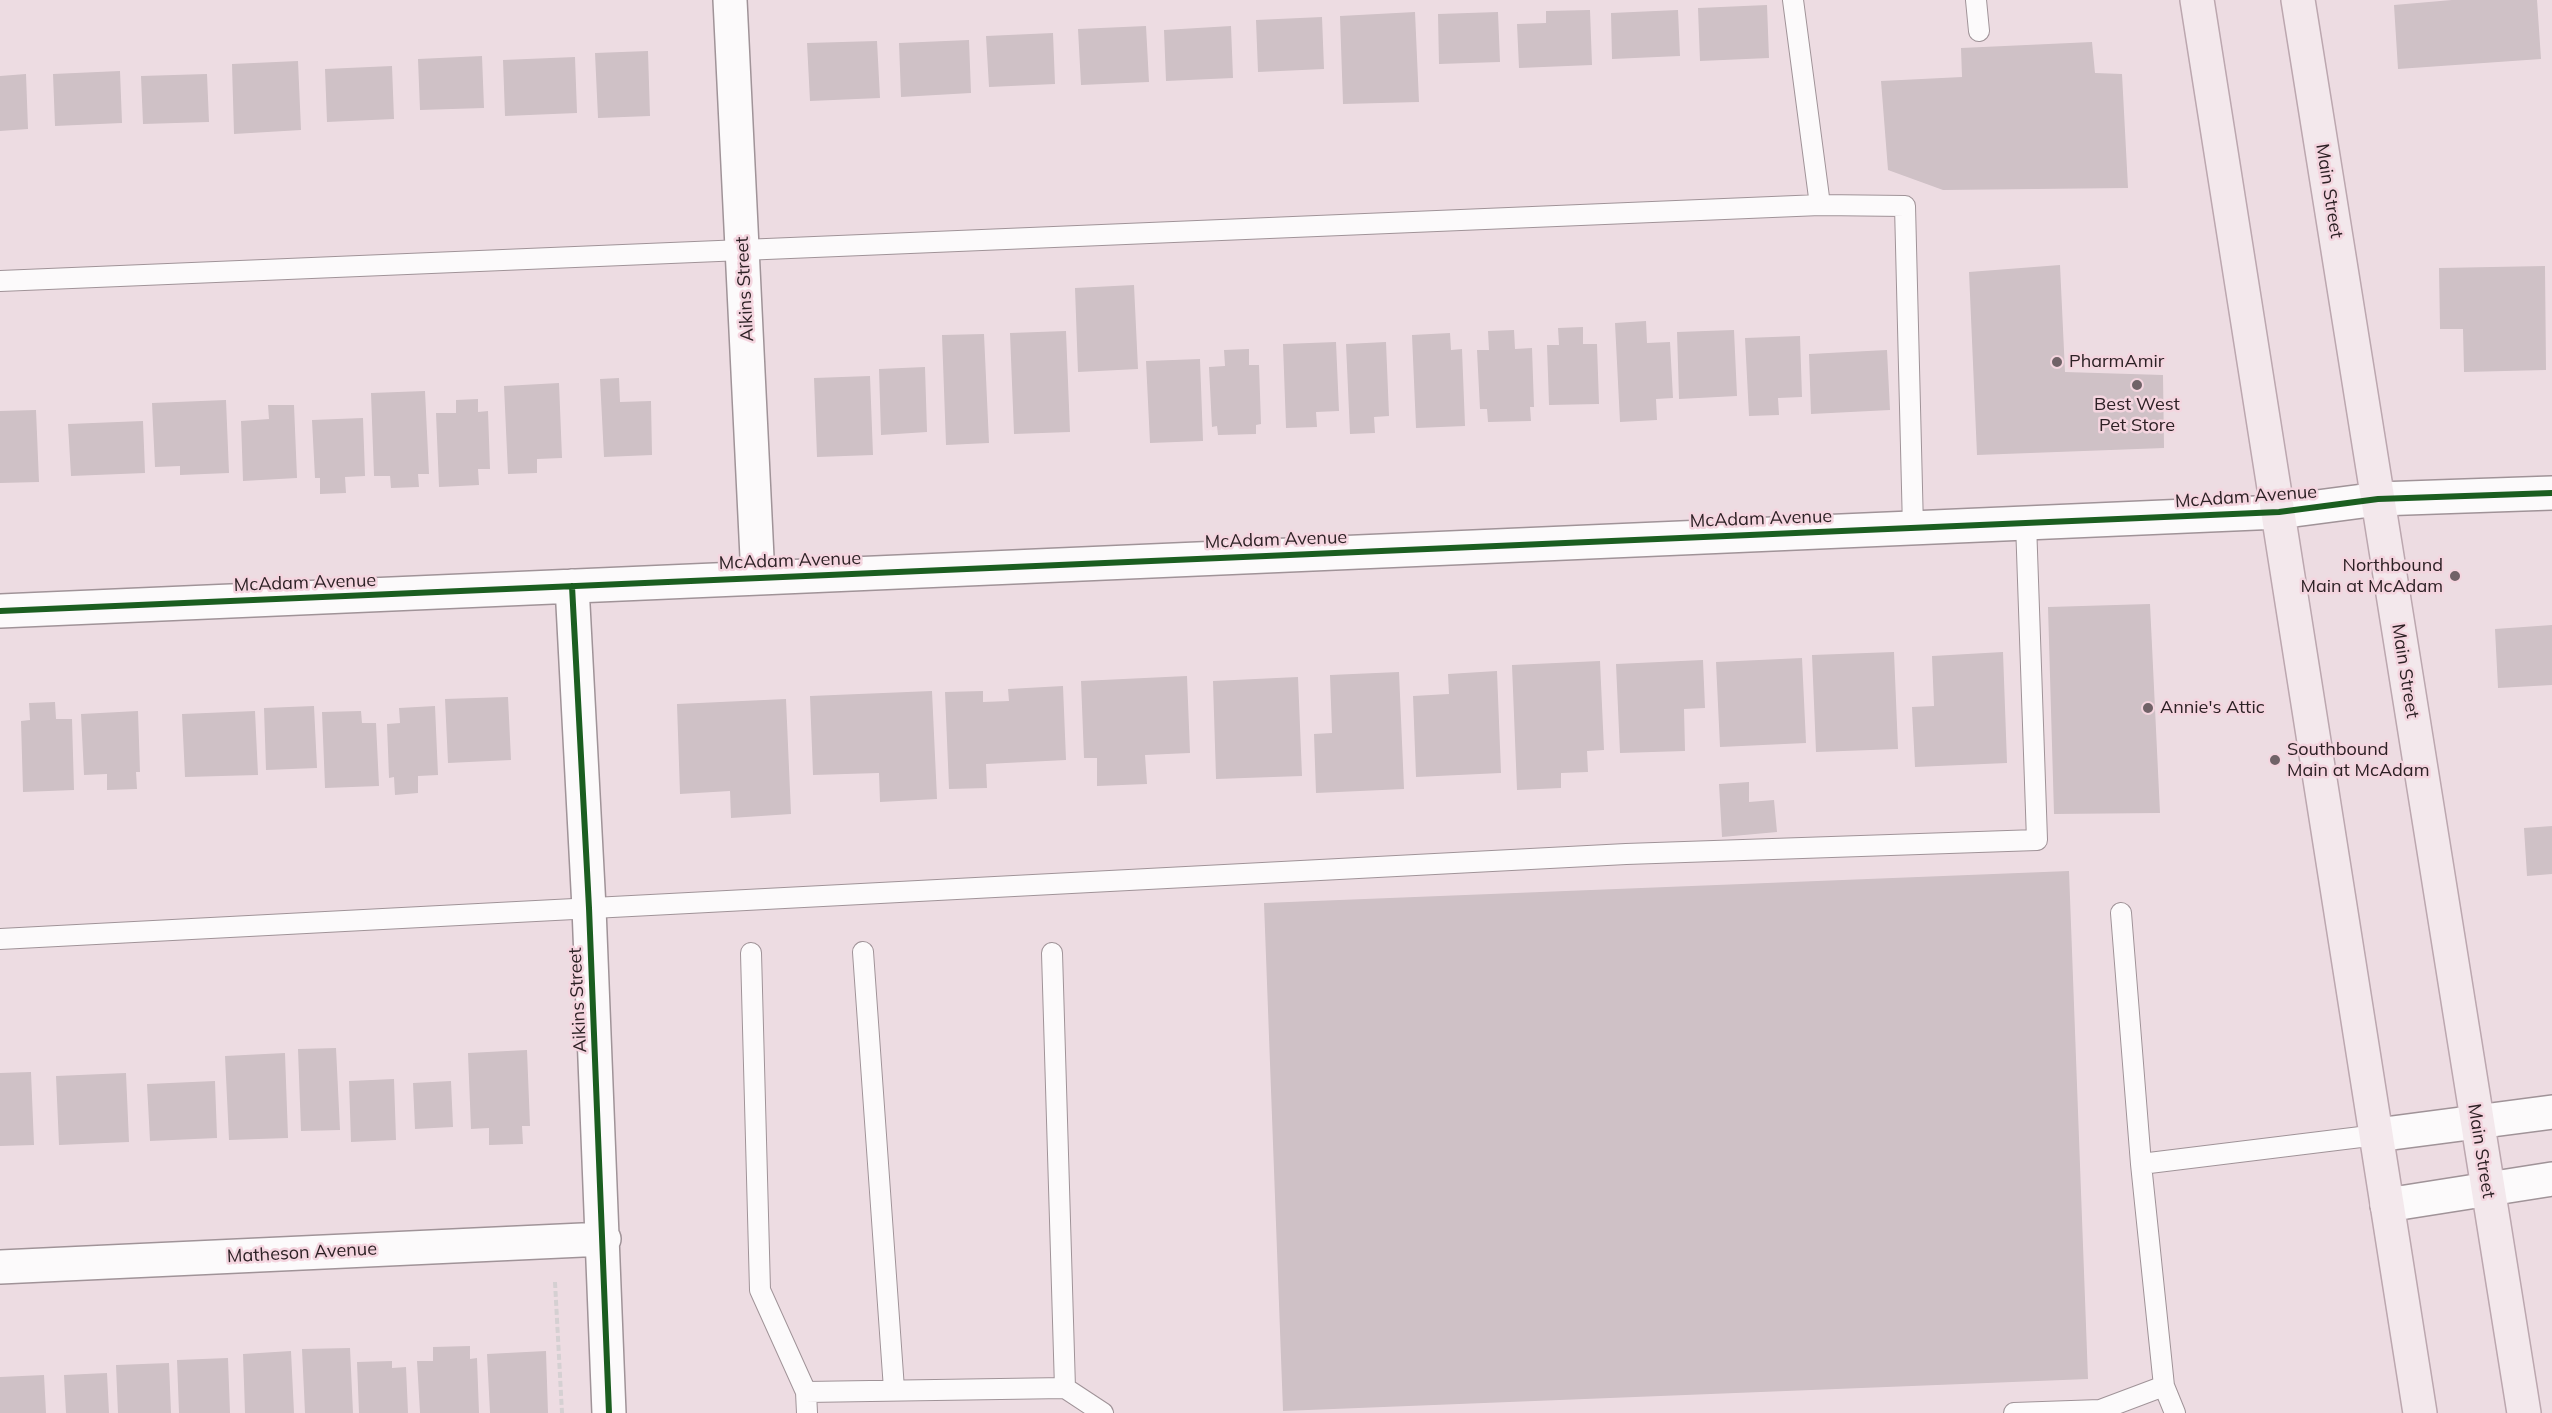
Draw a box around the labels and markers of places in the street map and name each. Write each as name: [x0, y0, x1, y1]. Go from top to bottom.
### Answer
place label: PharmAmir: [2069, 351, 2164, 373]
marker: PharmAmir: [2050, 355, 2064, 369]
marker: Best West Pet Store: [2130, 378, 2144, 392]
place label: Best West Pet Store: [2094, 394, 2180, 436]
place label: Northbound Main at McAdam: [2301, 555, 2443, 598]
marker: Northbound Main at McAdam: [2448, 569, 2462, 583]
place label: Annie's Attic: [2160, 697, 2265, 719]
marker: Annie's Attic: [2141, 701, 2155, 715]
place label: Southbound Main at McAdam: [2287, 739, 2429, 782]
marker: Southbound Main at McAdam: [2268, 753, 2282, 767]

